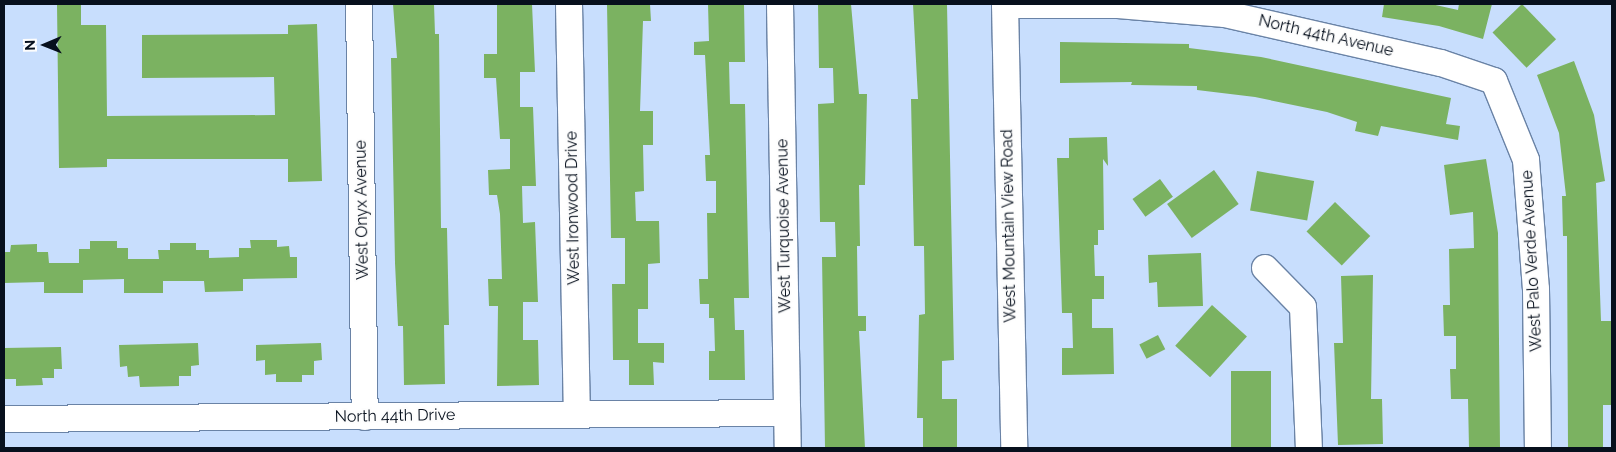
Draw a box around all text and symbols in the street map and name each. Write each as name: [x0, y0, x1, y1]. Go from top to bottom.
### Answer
street label: North 44th Avenue: [1256, 11, 1396, 61]
north arrow: [20, 20, 70, 70]
text: N: [22, 40, 38, 51]
street label: West Mountain View Road: [998, 129, 1020, 323]
street label: West Ironwood Drive: [562, 131, 584, 285]
street label: West Turquoise Avenue: [773, 138, 795, 314]
street label: West Onyx Avenue: [351, 140, 373, 280]
street label: West Palo Verde Avenue: [1518, 169, 1546, 353]
street label: North 44th Drive: [335, 405, 455, 427]

